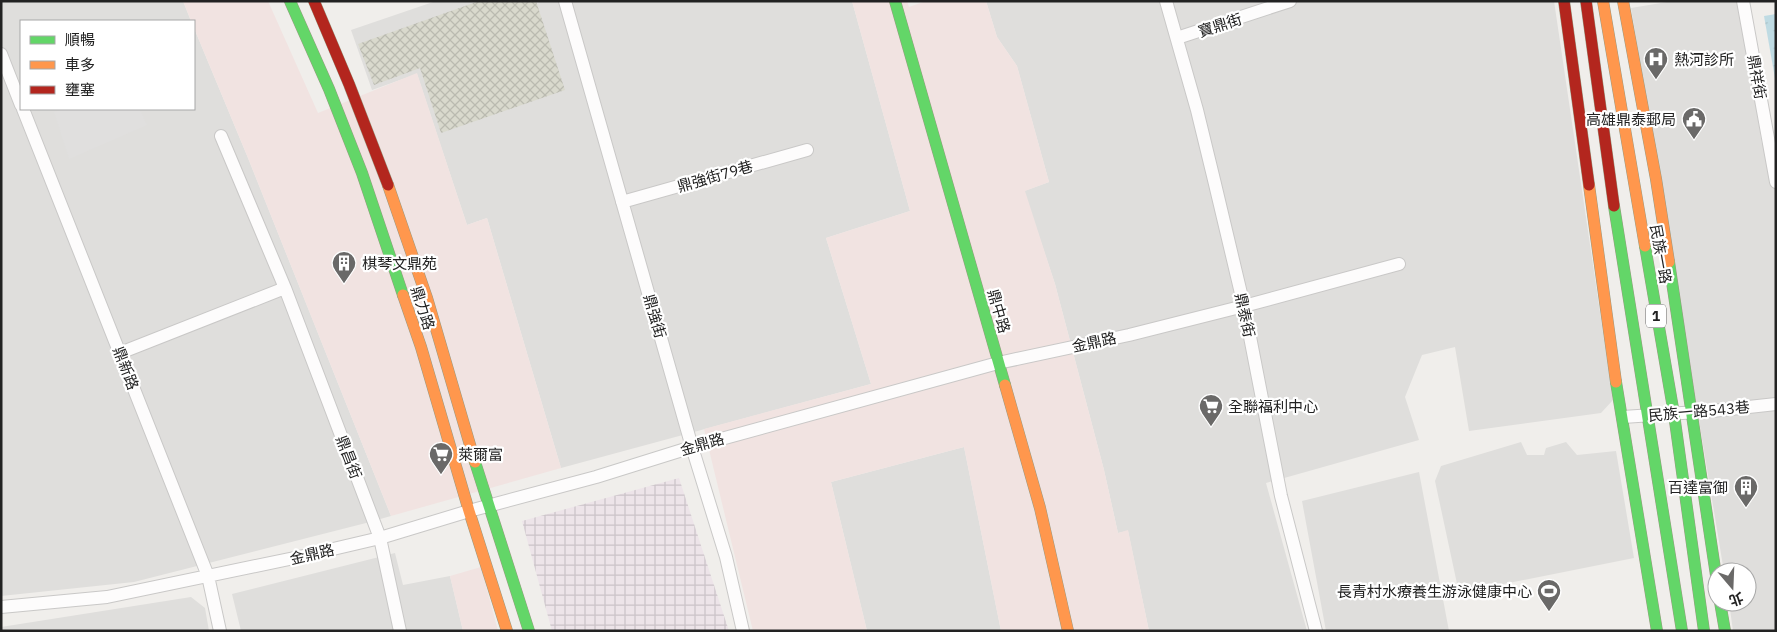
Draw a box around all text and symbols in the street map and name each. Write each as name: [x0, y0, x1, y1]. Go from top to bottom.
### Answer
street label: 寶鼎街: [1196, 9, 1244, 41]
legend: [20, 20, 195, 110]
text: 順暢: [65, 30, 95, 49]
hospital icon: 熱河診所: [1643, 46, 1669, 80]
place label: 熱河診所: [1674, 50, 1734, 69]
street label: 鼎祥街: [1744, 53, 1770, 101]
text: 車多: [65, 55, 95, 74]
text: 壅塞: [65, 80, 95, 99]
public building icon: 高雄鼎泰郵局: [1681, 106, 1707, 140]
place label: 高雄鼎泰郵局: [1586, 110, 1676, 129]
street label: 鼎強街79巷: [675, 156, 755, 196]
street label: 民族一路: [1646, 223, 1676, 285]
building icon: 棋琴文鼎苑: [331, 250, 357, 284]
place label: 棋琴文鼎苑: [362, 254, 437, 273]
street label: 鼎力路: [407, 284, 439, 332]
street label: 鼎中路: [984, 287, 1014, 335]
street label: 鼎泰街: [1231, 291, 1259, 339]
street label: 鼎強街: [640, 292, 670, 340]
road number: 1: [1646, 304, 1666, 328]
street label: 金鼎路: [1070, 328, 1118, 356]
street label: 鼎新路: [109, 344, 143, 392]
supermarket icon: 全聯福利中心: [1198, 393, 1224, 427]
place label: 全聯福利中心: [1228, 397, 1318, 416]
street label: 民族一路543巷: [1647, 397, 1751, 425]
street label: 金鼎路: [678, 429, 726, 459]
street label: 鼎昌街: [332, 433, 366, 481]
supermarket icon: 萊爾富: [428, 441, 454, 475]
place label: 萊爾富: [458, 445, 503, 464]
building icon: 百達富御: [1733, 474, 1759, 508]
place label: 百達富御: [1668, 478, 1728, 497]
street label: 金鼎路: [288, 540, 336, 568]
north arrow: [1707, 562, 1757, 612]
sports icon: 長青村水療養生游泳健康中心: [1536, 578, 1562, 612]
place label: 長青村水療養生游泳健康中心: [1337, 582, 1532, 601]
text: 北: [1727, 589, 1746, 610]

